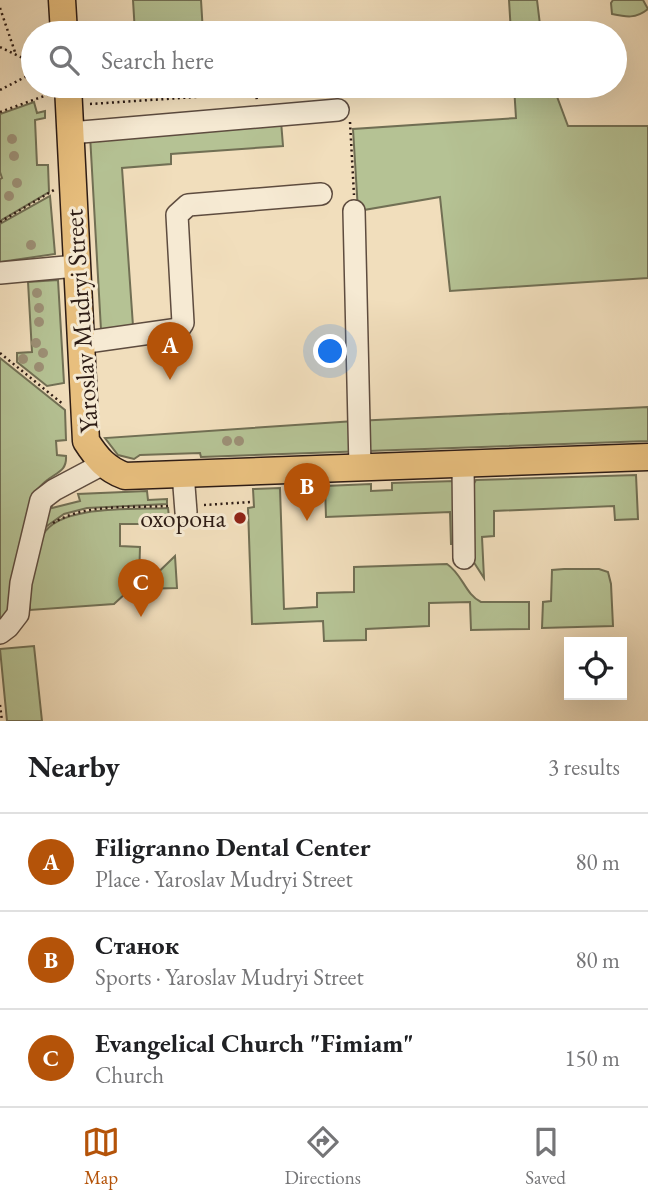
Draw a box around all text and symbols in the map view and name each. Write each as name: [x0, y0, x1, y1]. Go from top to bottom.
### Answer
search box: [21, 21, 627, 98]
icon: search: [45, 41, 83, 79]
text: Search here: [101, 43, 214, 77]
street label: Yaroslav Mudryi Street: [56, 208, 106, 434]
pin: A: [147, 322, 193, 380]
your location: [313, 334, 347, 368]
pin: B: [284, 463, 330, 521]
place label: охорона: [140, 501, 227, 535]
marker: охорона: [232, 510, 248, 526]
pin: C: [118, 559, 164, 617]
map controls: [564, 637, 627, 700]
button: locate: [564, 637, 627, 700]
text: Nearby: [28, 747, 120, 786]
text: 3 results: [548, 752, 620, 782]
text: Filigranno Dental Center: [95, 830, 370, 864]
text: A: [43, 847, 59, 877]
text: 80 m: [575, 847, 620, 877]
text: Place · Yaroslav Mudryi Street: [95, 864, 353, 894]
text: Станок: [95, 928, 179, 962]
text: B: [44, 945, 58, 975]
text: 80 m: [575, 945, 620, 975]
text: Sports · Yaroslav Mudryi Street: [95, 962, 364, 992]
text: Evangelical Church "Fimiam": [95, 1026, 414, 1060]
text: C: [43, 1043, 59, 1073]
text: 150 m: [564, 1043, 620, 1073]
text: Church: [95, 1060, 164, 1090]
tab: Map: [82, 1123, 120, 1190]
tab: Directions: [284, 1123, 361, 1190]
tab: Saved: [525, 1123, 566, 1190]

